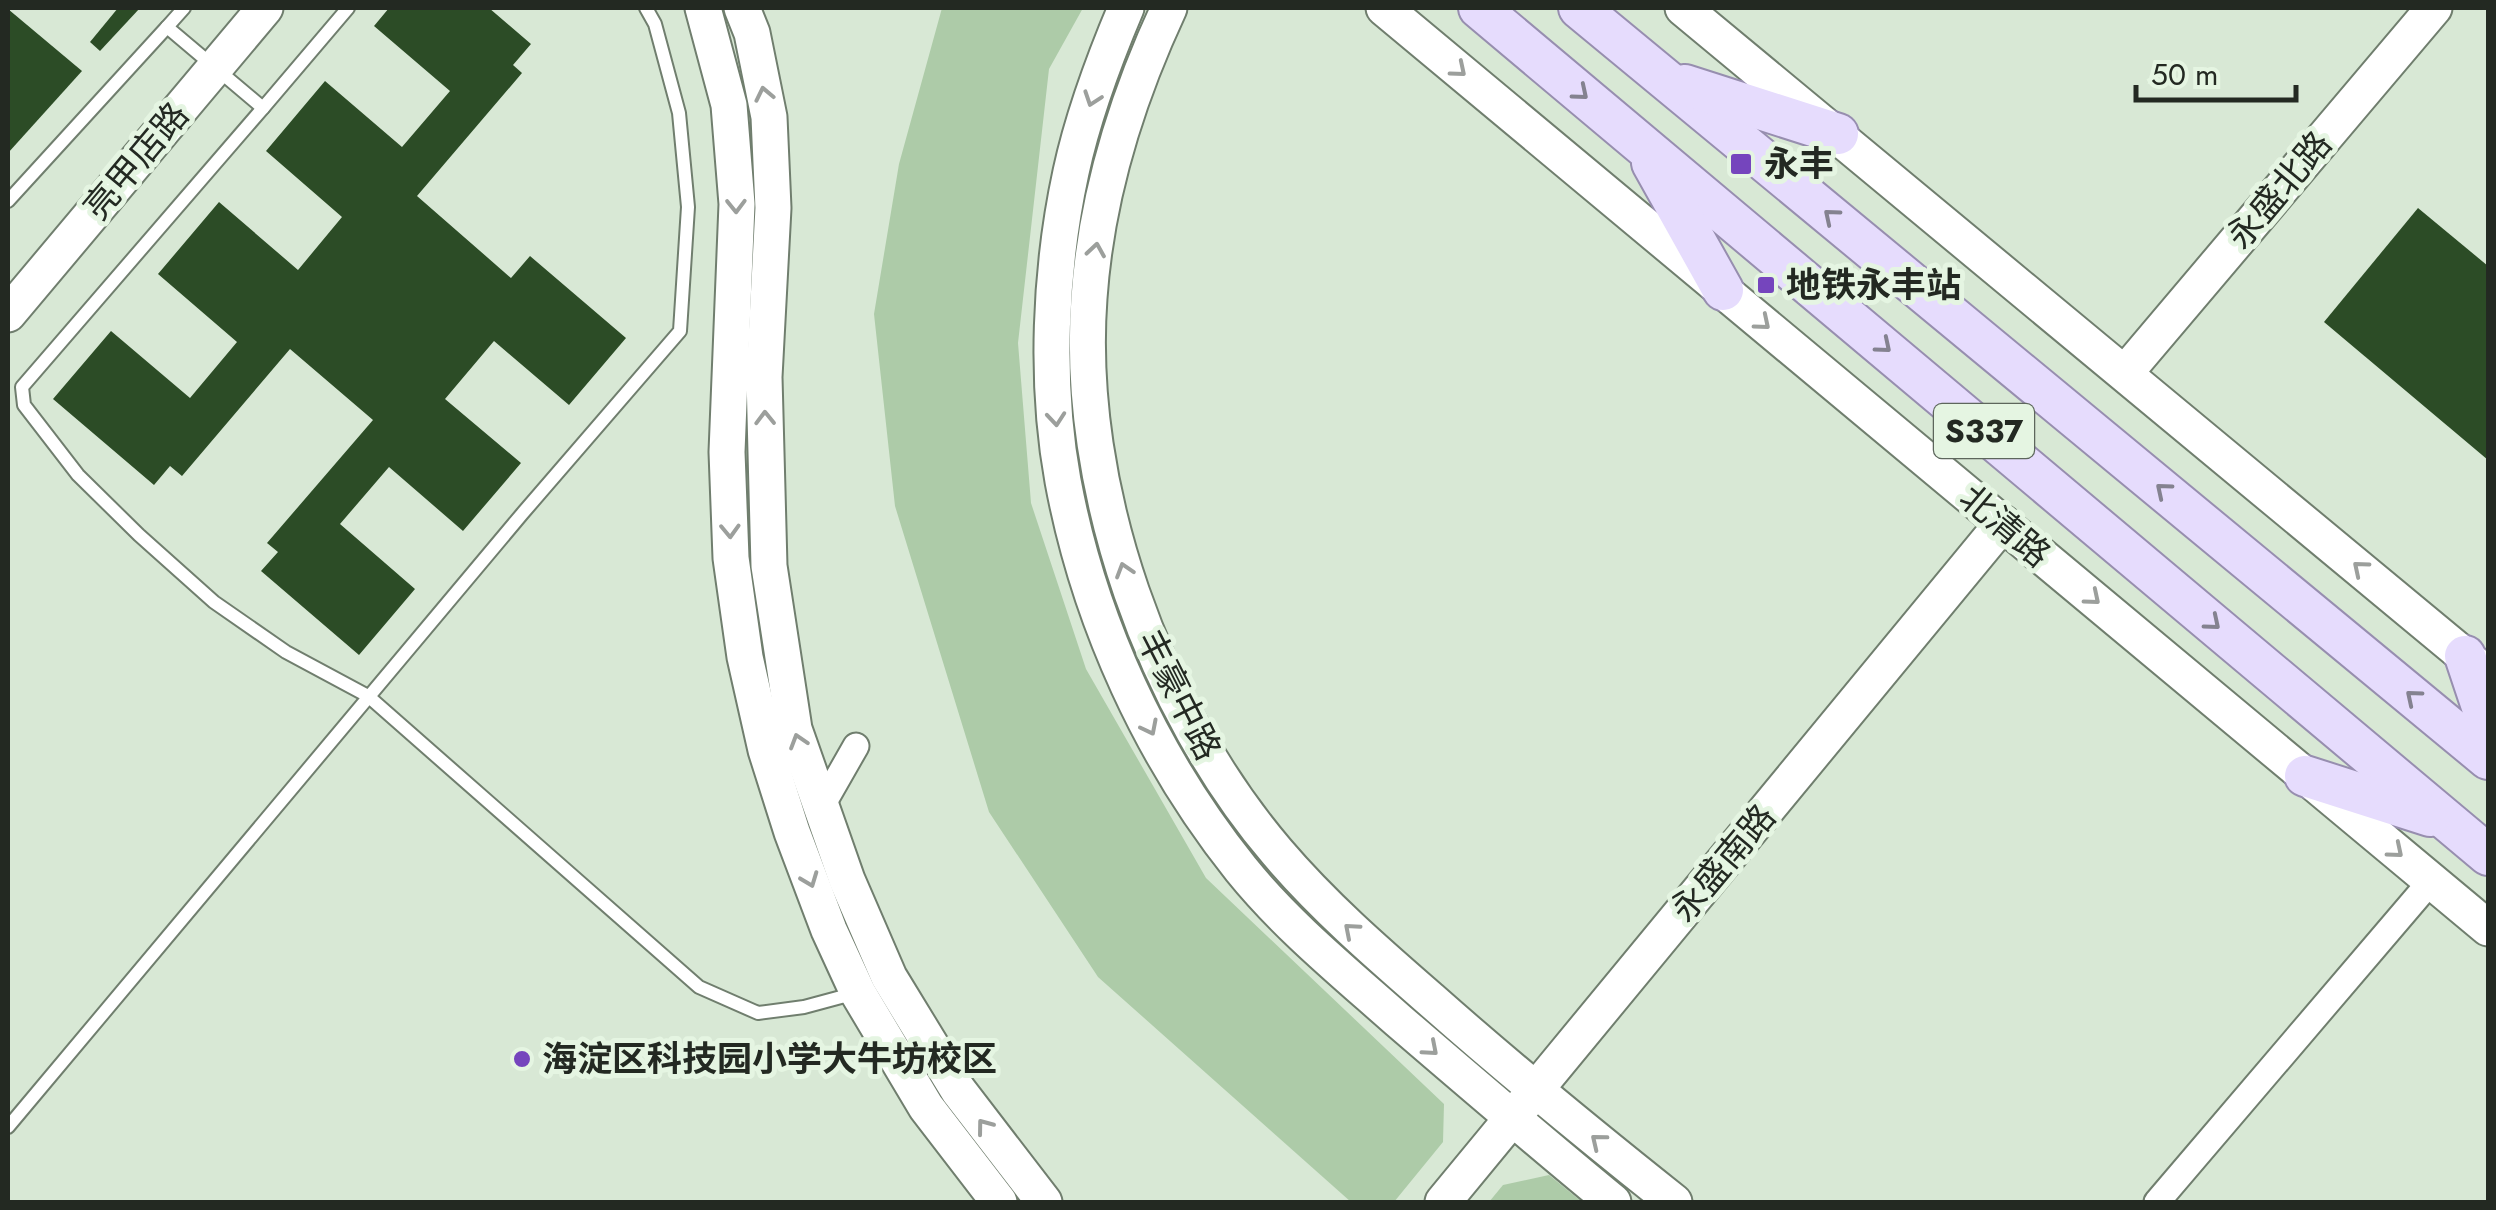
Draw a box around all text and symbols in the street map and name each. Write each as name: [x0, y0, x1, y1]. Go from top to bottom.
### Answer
scale bar: [2136, 40, 2296, 102]
text: 50 m: [2151, 53, 2218, 96]
one-way arrow: [1448, 58, 1466, 76]
one-way arrow: [1569, 81, 1587, 99]
one-way arrow: [755, 86, 776, 103]
one-way arrow: [1084, 89, 1104, 106]
street label: 亮甲店路: [72, 91, 200, 231]
street label: 永盛北路: [2215, 120, 2343, 260]
place label: 永丰: [1764, 139, 1834, 189]
marker: 永丰: [1728, 151, 1754, 177]
one-way arrow: [726, 199, 747, 215]
one-way arrow: [1825, 210, 1843, 228]
one-way arrow: [1084, 241, 1105, 258]
place label: 地铁永丰站: [1786, 260, 1961, 310]
marker: 地铁永丰站: [1755, 274, 1777, 296]
one-way arrow: [1751, 311, 1769, 329]
one-way arrow: [1872, 334, 1890, 352]
road number: S337: [1934, 404, 2034, 458]
one-way arrow: [755, 410, 776, 426]
one-way arrow: [1045, 412, 1067, 428]
street label: 北清路: [1949, 473, 2061, 579]
one-way arrow: [2156, 483, 2174, 501]
one-way arrow: [719, 523, 740, 539]
one-way arrow: [2353, 562, 2371, 580]
one-way arrow: [1115, 563, 1136, 580]
one-way arrow: [2081, 587, 2099, 605]
one-way arrow: [2201, 611, 2219, 629]
street label: 丰豪中路: [1125, 621, 1233, 769]
one-way arrow: [2407, 690, 2425, 708]
one-way arrow: [1138, 718, 1157, 736]
one-way arrow: [789, 733, 810, 750]
street label: 永盛南路: [1659, 793, 1787, 933]
one-way arrow: [2385, 840, 2403, 858]
one-way arrow: [798, 871, 819, 888]
one-way arrow: [1344, 923, 1363, 941]
place label: 海淀区科技园小学大牛坊校区: [542, 1034, 997, 1084]
one-way arrow: [1420, 1037, 1438, 1055]
marker: 海淀区科技园小学大牛坊校区: [511, 1048, 533, 1070]
one-way arrow: [979, 1119, 996, 1137]
one-way arrow: [1591, 1135, 1609, 1153]

